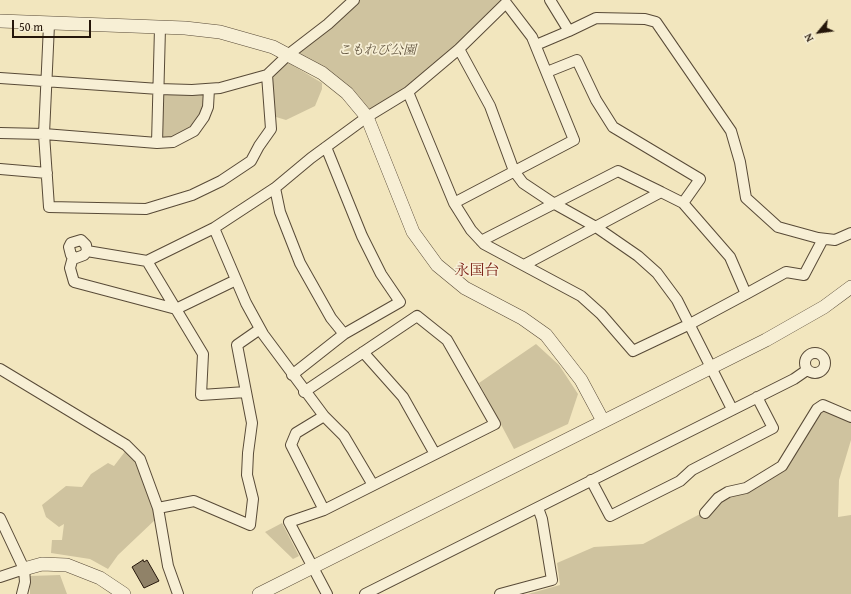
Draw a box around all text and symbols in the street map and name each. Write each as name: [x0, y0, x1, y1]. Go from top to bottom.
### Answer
scale bar: [14, 12, 93, 38]
north arrow: [799, 12, 839, 52]
text: 50 m: [19, 18, 43, 35]
text: N: [800, 31, 817, 45]
park label: こもれび公園: [338, 43, 416, 59]
district label: 永国台: [455, 262, 499, 280]

